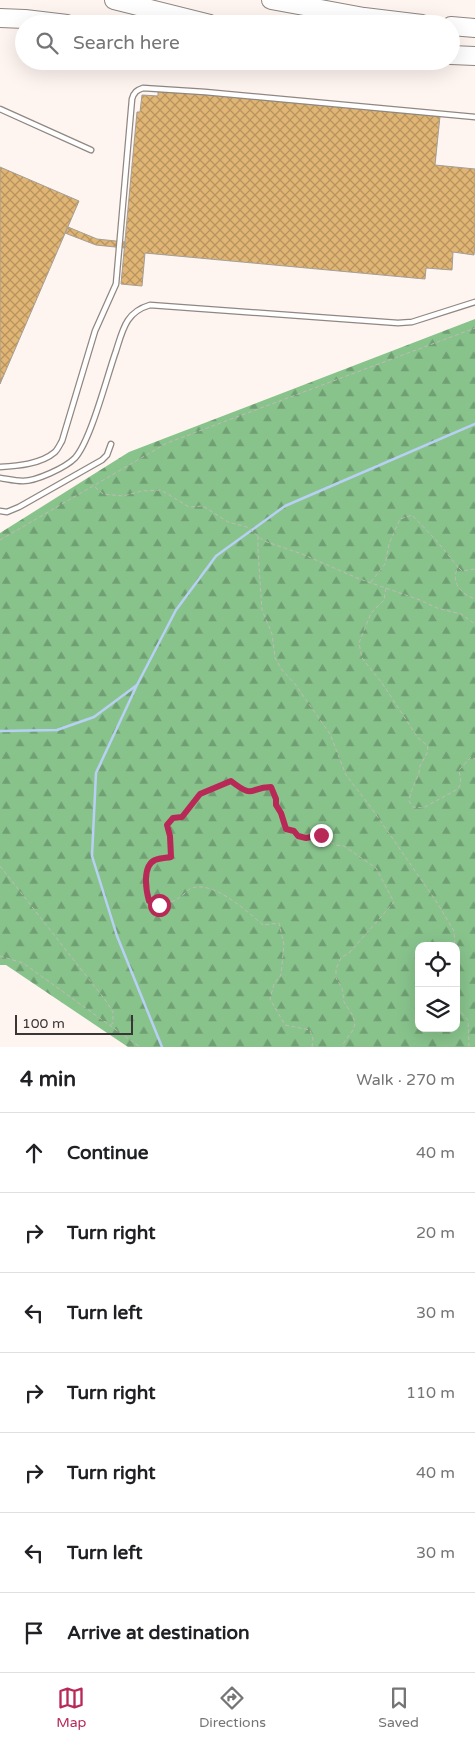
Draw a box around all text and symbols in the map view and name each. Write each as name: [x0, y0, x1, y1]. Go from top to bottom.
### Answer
search box: [15, 15, 460, 70]
icon: search: [33, 29, 61, 57]
text: Search here: [73, 32, 180, 54]
route end: [310, 824, 333, 847]
route start: [148, 894, 171, 917]
map controls: [415, 942, 460, 1032]
button: locate: [415, 942, 460, 987]
button: layers: [415, 987, 460, 1032]
scale bar: [15, 1012, 132, 1035]
text: 100 m: [22, 1015, 65, 1032]
text: 4 min: [20, 1067, 76, 1092]
text: Walk · 270 m: [356, 1070, 455, 1090]
icon: ahead: [20, 1139, 48, 1167]
text: Continue: [67, 1142, 149, 1164]
text: 40 m: [416, 1143, 455, 1163]
icon: right: [20, 1219, 48, 1247]
text: Turn right: [67, 1222, 155, 1244]
text: 20 m: [416, 1223, 455, 1243]
icon: left: [20, 1299, 48, 1327]
text: Turn left: [67, 1302, 143, 1324]
text: 30 m: [416, 1303, 455, 1323]
icon: right: [20, 1379, 48, 1407]
text: Turn right: [67, 1382, 155, 1404]
text: 110 m: [406, 1383, 455, 1403]
icon: right: [20, 1459, 48, 1487]
text: Turn right: [67, 1462, 155, 1484]
text: 40 m: [416, 1463, 455, 1483]
icon: left: [20, 1539, 48, 1567]
text: Turn left: [67, 1542, 143, 1564]
text: 30 m: [416, 1543, 455, 1563]
icon: arrive: [20, 1619, 48, 1647]
text: Arrive at destination: [67, 1622, 250, 1644]
tab: Map: [56, 1684, 86, 1731]
tab: Directions: [199, 1684, 266, 1731]
tab: Saved: [378, 1684, 419, 1731]

